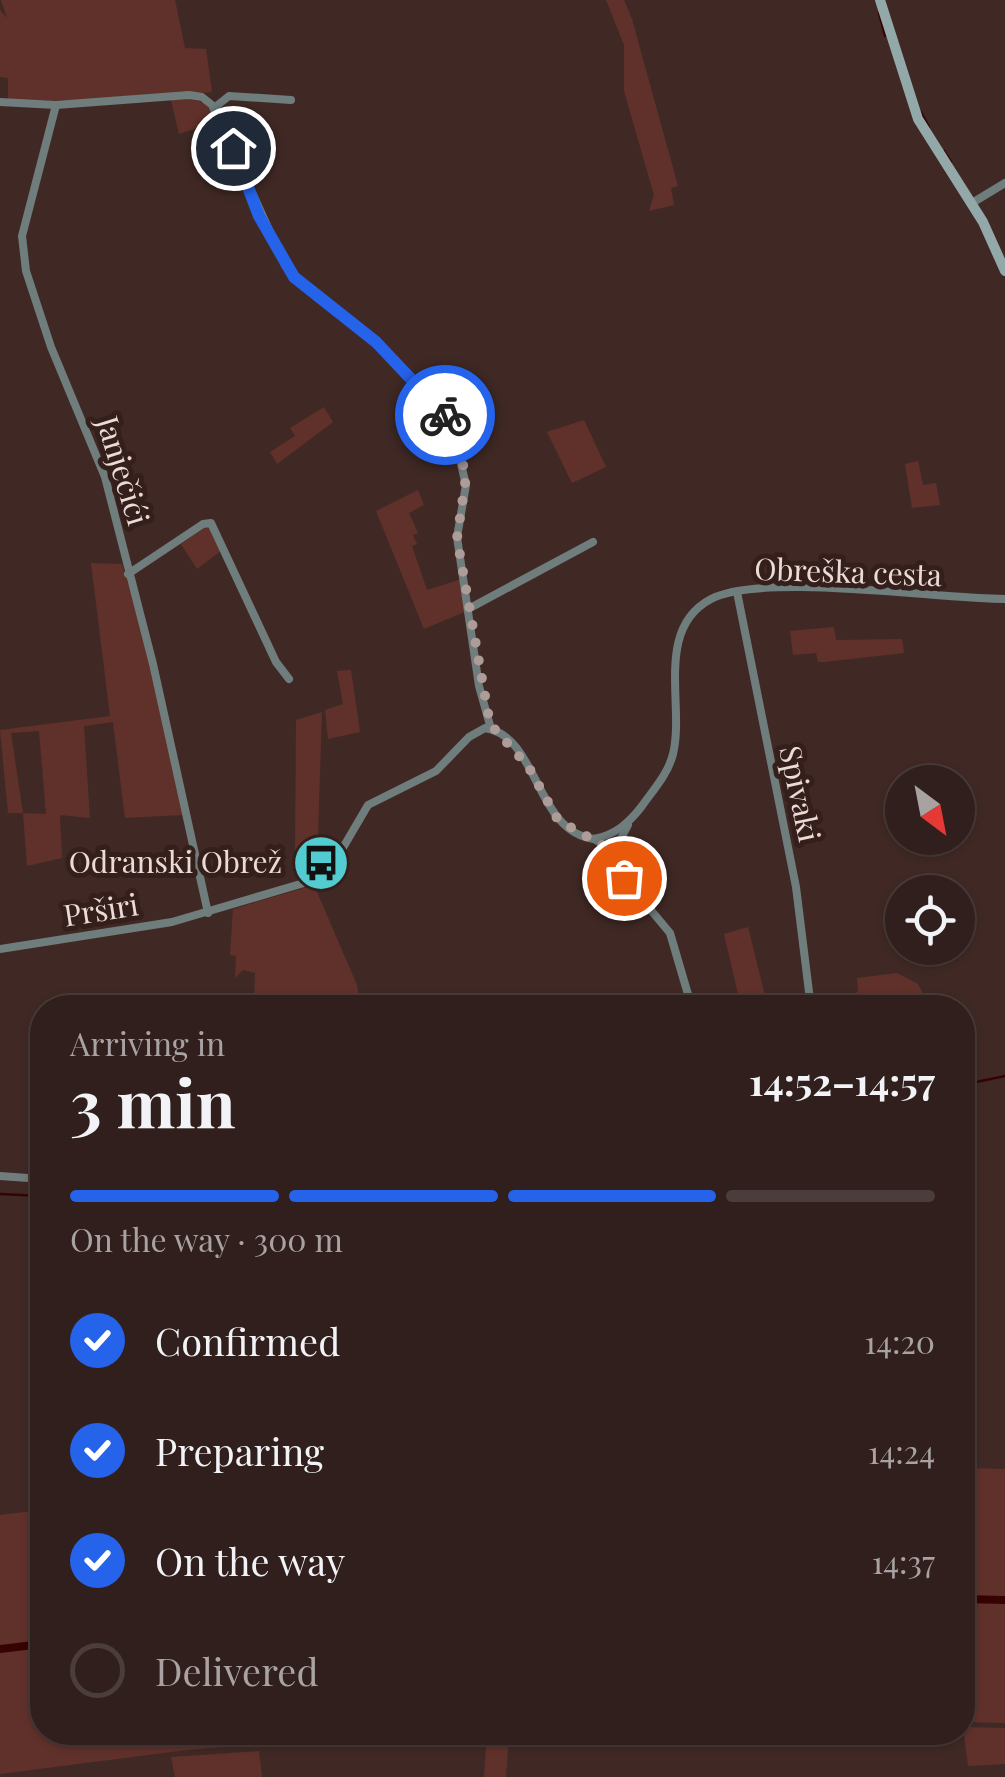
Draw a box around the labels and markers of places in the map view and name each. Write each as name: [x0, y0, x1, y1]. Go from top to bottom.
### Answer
pin: [191, 106, 276, 191]
bus stop icon: Odranski Obrež: [291, 833, 351, 893]
pin: [582, 836, 667, 921]
place label: Odranski Obrež: [69, 841, 282, 881]

